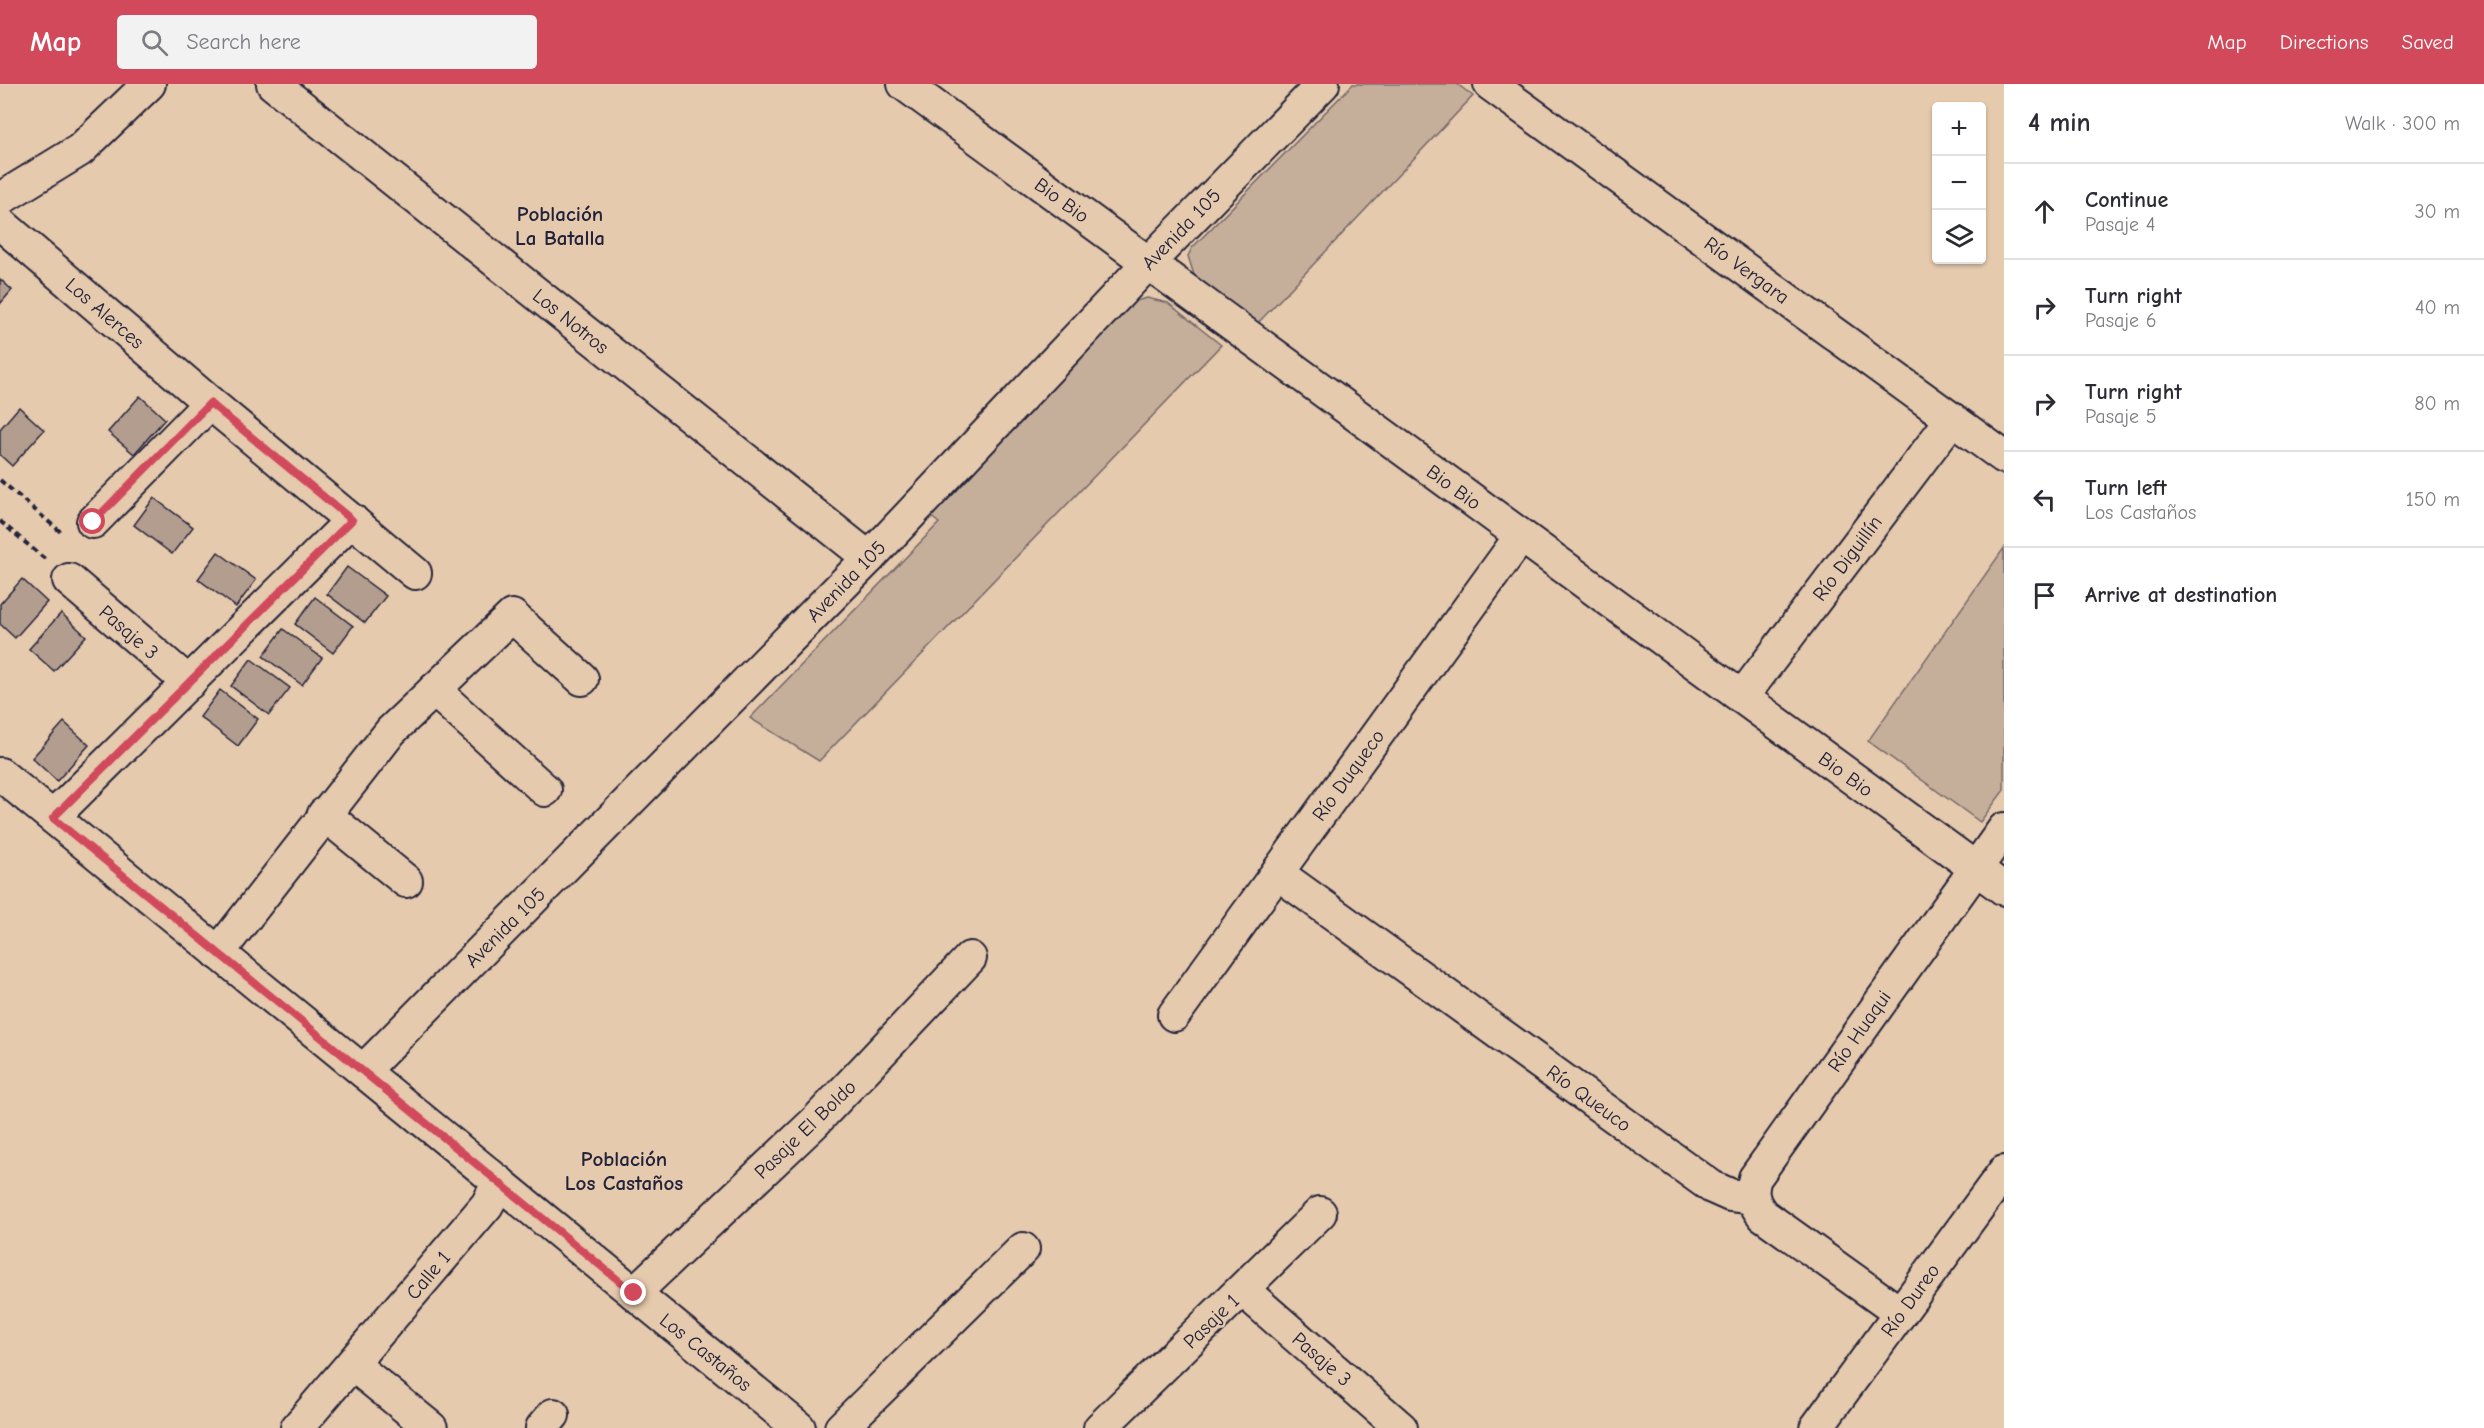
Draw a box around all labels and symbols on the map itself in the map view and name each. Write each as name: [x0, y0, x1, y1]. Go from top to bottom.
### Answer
street label: Bio Bio: [1030, 173, 1093, 228]
street label: Avenida 105: [1137, 184, 1226, 275]
district label: Población La Batalla: [515, 202, 605, 250]
street label: Río Vergara: [1700, 232, 1794, 309]
street label: Los Alerces: [61, 273, 149, 354]
street label: Los Notros: [528, 284, 613, 359]
street label: Bio Bio: [1422, 460, 1485, 515]
route start: [79, 508, 105, 534]
street label: Río Diguillín: [1808, 511, 1887, 605]
street label: Avenida 105: [802, 536, 891, 627]
street label: Pasaje 3: [94, 600, 163, 664]
street label: Río Duqueco: [1308, 725, 1389, 825]
street label: Bio Bio: [1814, 747, 1877, 802]
street label: Avenida 105: [461, 883, 550, 972]
street label: Río Huaqui: [1823, 986, 1896, 1076]
street label: Río Queuco: [1542, 1060, 1635, 1137]
street label: Pasaje El Boldo: [750, 1075, 861, 1184]
district label: Población Los Castaños: [565, 1147, 683, 1195]
street label: Calle 1: [402, 1246, 455, 1304]
street label: Río Dureo: [1876, 1259, 1945, 1341]
route end: [620, 1279, 646, 1305]
street label: Pasaje 1: [1179, 1289, 1244, 1353]
street label: Los Castaños: [655, 1308, 756, 1396]
street label: Pasaje 3: [1287, 1327, 1356, 1391]

